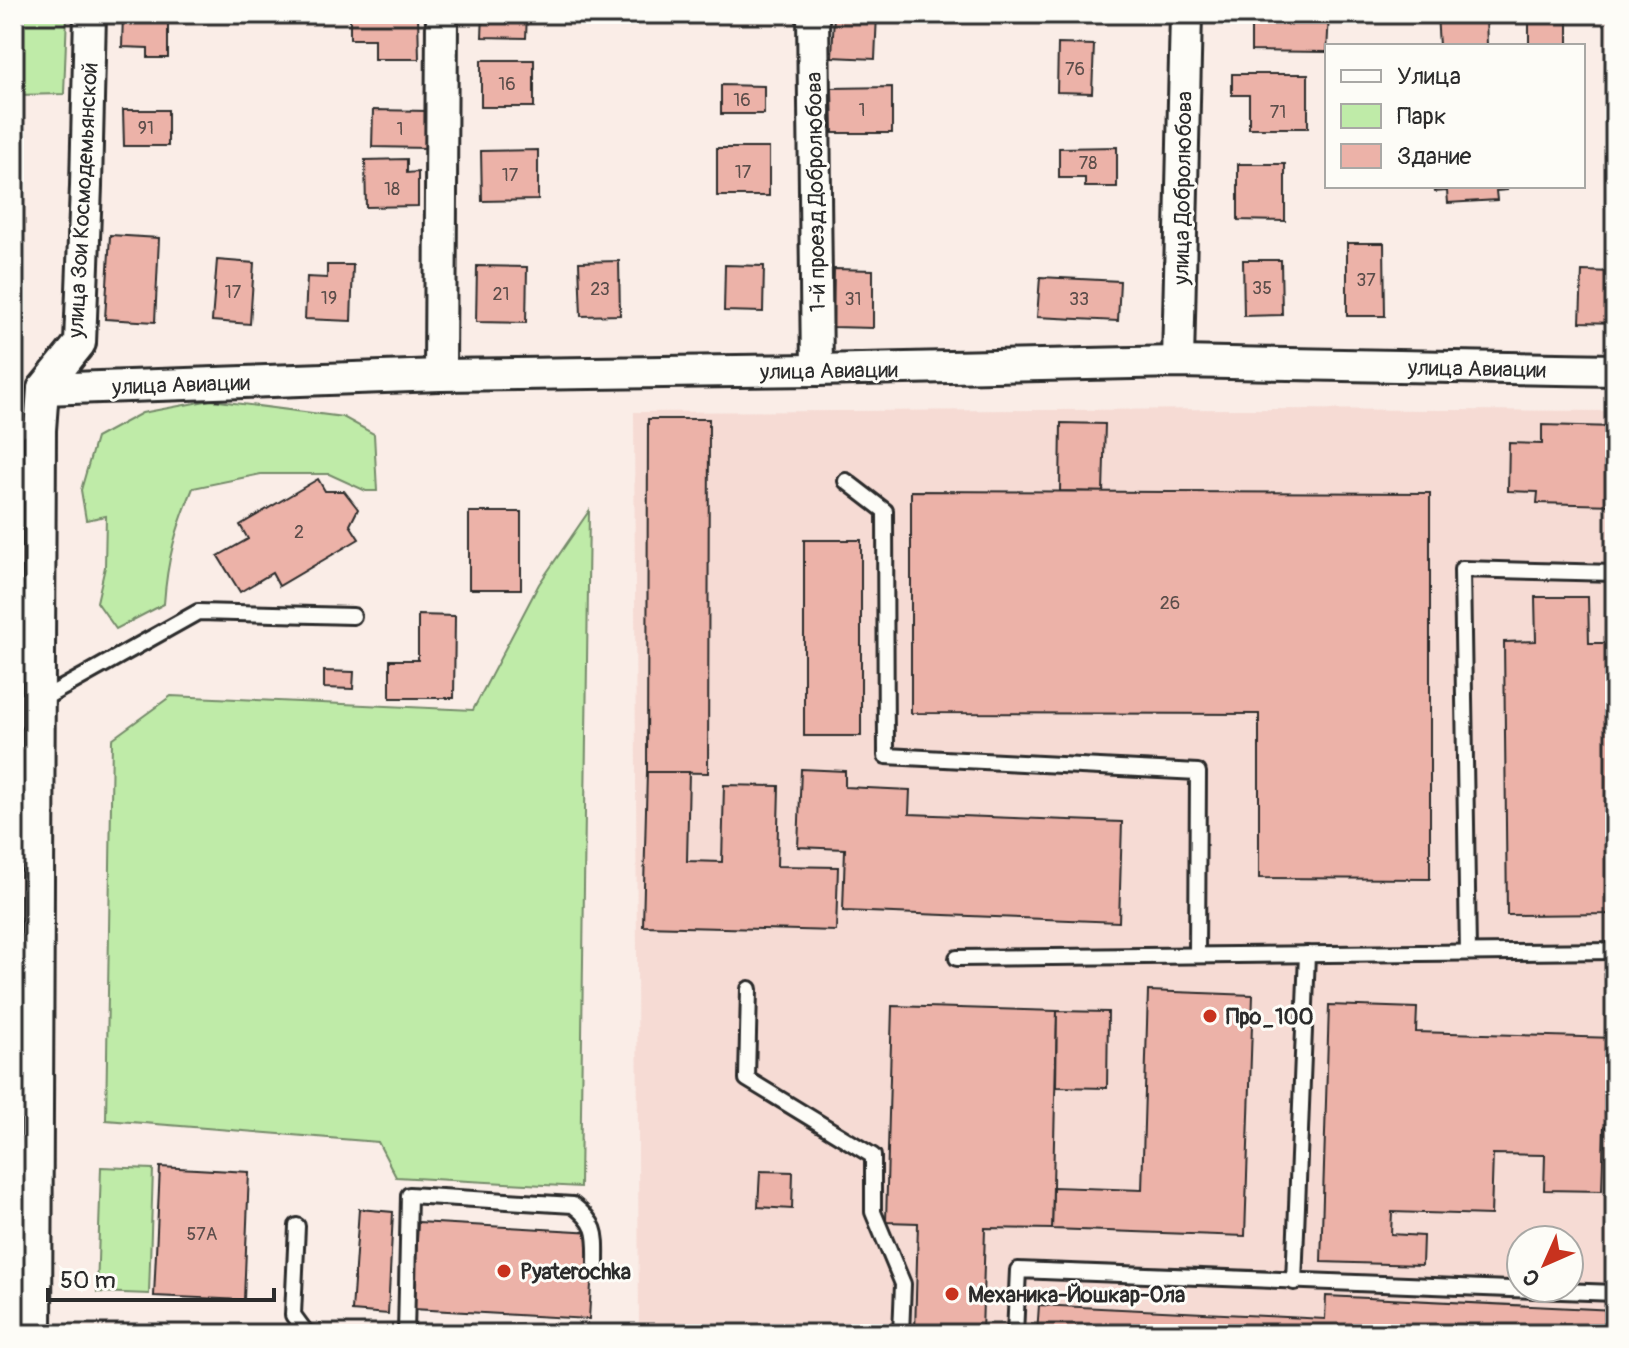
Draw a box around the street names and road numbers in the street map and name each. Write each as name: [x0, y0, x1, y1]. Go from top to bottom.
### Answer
street label: улица Зои Космодемьянской: [62, 62, 104, 340]
street label: 1-й проезд Добролюбова: [800, 72, 832, 312]
street label: улица Добролюбова: [1167, 91, 1199, 286]
street label: улица Авиации: [1407, 354, 1546, 384]
street label: улица Авиации: [759, 356, 898, 386]
street label: улица Авиации: [111, 369, 251, 401]

